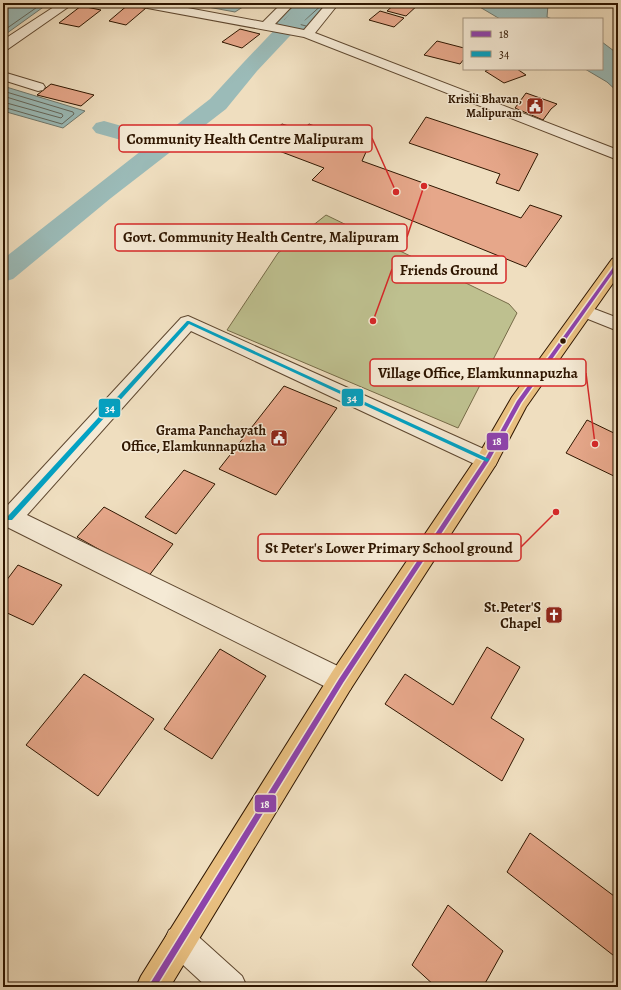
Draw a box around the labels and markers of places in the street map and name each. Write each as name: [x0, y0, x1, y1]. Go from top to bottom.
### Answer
place label: Krishi Bhavan, Malipuram: [448, 91, 522, 121]
public building icon: Krishi Bhavan, Malipuram: [525, 96, 545, 116]
callout: Community Health Centre Malipuram: [119, 125, 372, 152]
callout: Govt. Community Health Centre, Malipuram: [115, 224, 407, 251]
callout: Friends Ground: [392, 256, 506, 283]
unlabelled marker: [558, 336, 568, 346]
callout: Village Office, Elamkunnapuzha: [370, 359, 586, 386]
place label: Grama Panchayath Office, Elamkunnapuzha: [121, 421, 266, 456]
public building icon: Grama Panchayath Office, Elamkunnapuzha: [269, 428, 289, 448]
callout: St Peter's Lower Primary School ground: [258, 534, 521, 561]
place label: St.Peter'S Chapel: [484, 598, 541, 633]
church icon: St.Peter'S Chapel: [544, 605, 564, 625]

